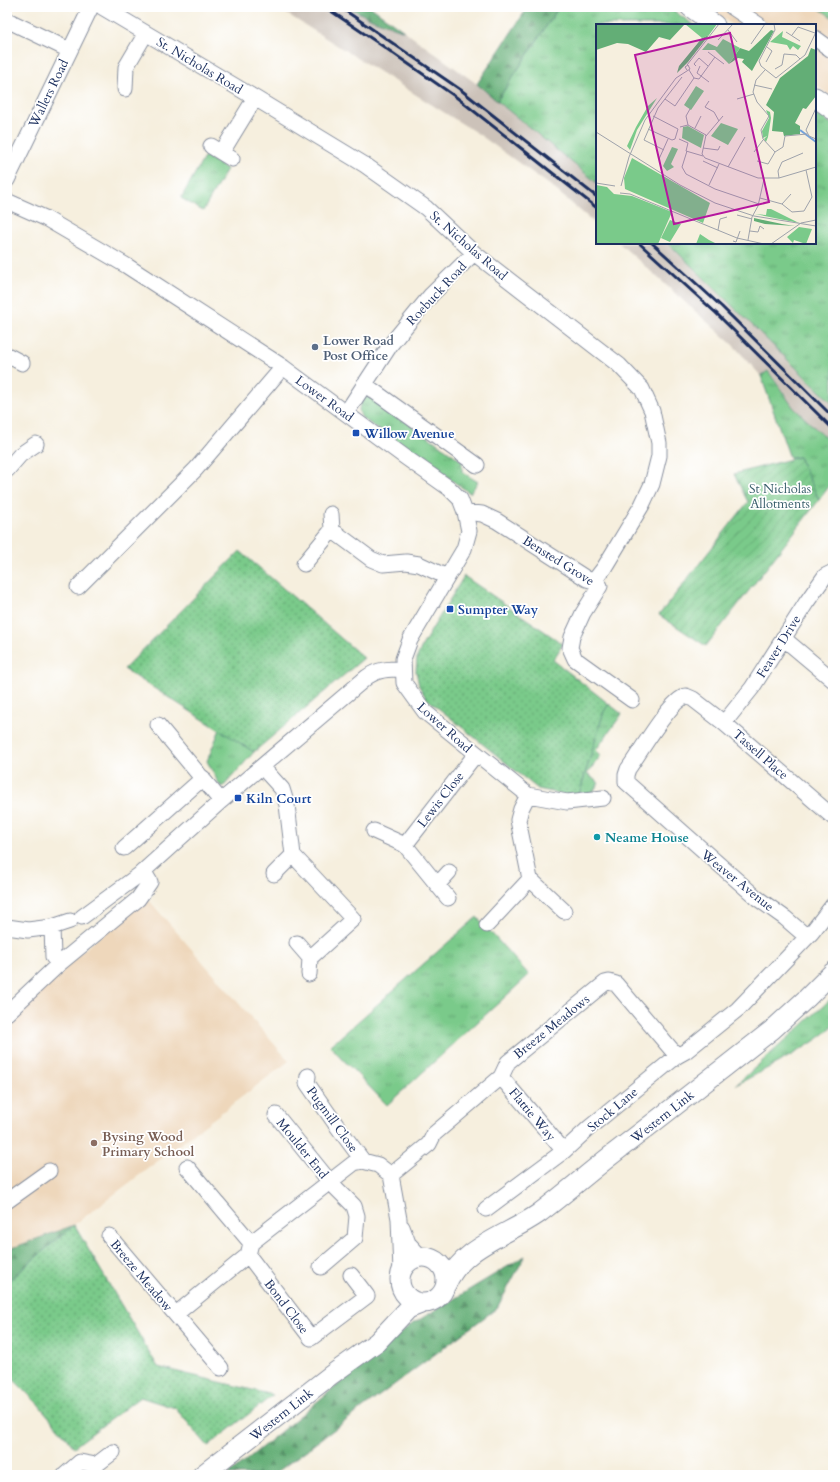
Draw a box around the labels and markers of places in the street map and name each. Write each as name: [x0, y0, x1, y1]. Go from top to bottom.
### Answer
place label: Lower Road Post Office: [323, 332, 395, 365]
marker: Lower Road Post Office: [310, 342, 320, 352]
place label: Willow Avenue: [363, 425, 455, 443]
marker: Willow Avenue: [351, 428, 361, 438]
place label: Sumpter Way: [458, 601, 539, 619]
marker: Sumpter Way: [445, 604, 455, 614]
place label: Kiln Court: [246, 790, 312, 808]
marker: Kiln Court: [233, 793, 243, 803]
place label: Neame House: [605, 829, 689, 847]
marker: Neame House: [592, 832, 602, 842]
place label: Bysing Wood Primary School: [102, 1128, 195, 1161]
marker: Bysing Wood Primary School: [89, 1138, 99, 1148]

